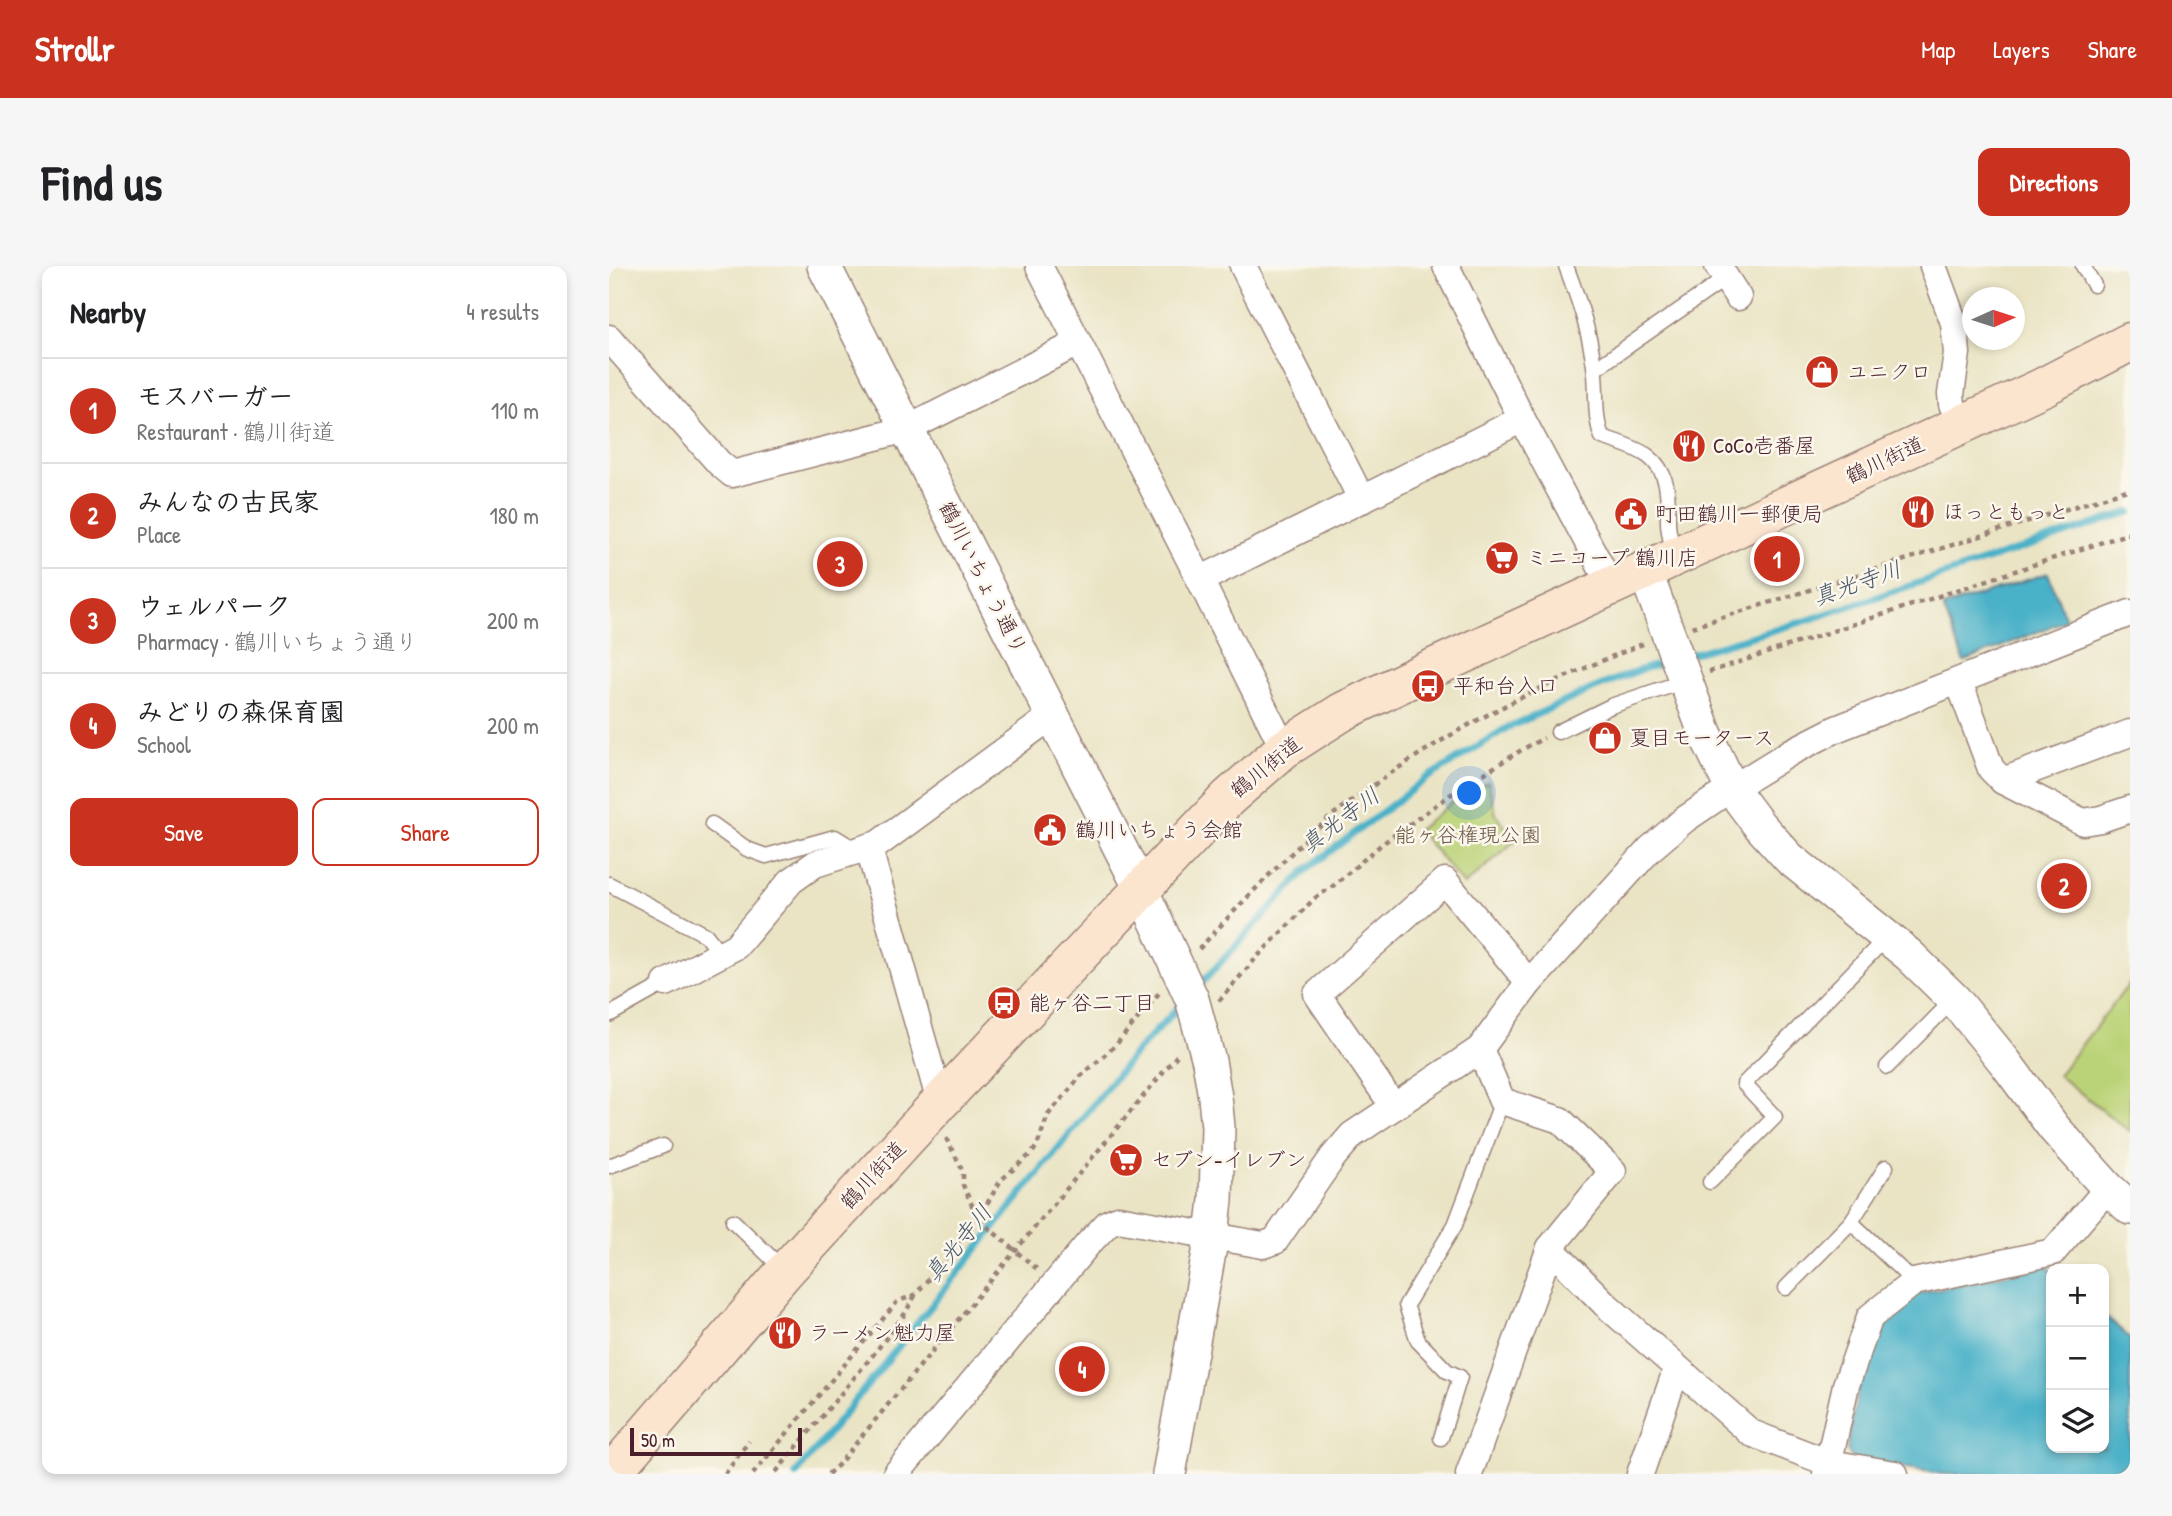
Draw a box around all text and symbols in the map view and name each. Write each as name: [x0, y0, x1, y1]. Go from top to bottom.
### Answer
text: Strollr: [35, 27, 114, 71]
text: Map: [1921, 33, 1955, 65]
text: Layers: [1993, 33, 2050, 65]
text: Share: [2088, 33, 2137, 65]
button: Directions: [1978, 148, 2130, 216]
text: Find us: [42, 149, 162, 215]
north arrow: [1962, 287, 2025, 350]
text: Nearby: [70, 292, 146, 332]
text: 4 results: [466, 296, 539, 327]
shop icon: ユニクロ: [1803, 353, 1841, 391]
place label: ユニクロ: [1847, 357, 1931, 386]
text: モスバーガー: [137, 378, 294, 413]
text: 1: [89, 395, 97, 426]
text: 110 m: [491, 395, 539, 426]
text: Restaurant · 鶴川街道: [137, 416, 335, 447]
restaurant icon: CoCo壱番屋: [1670, 427, 1708, 465]
street label: 鶴川街道: [1841, 429, 1929, 490]
place label: CoCo壱番屋: [1713, 431, 1816, 460]
text: みんなの古民家: [137, 484, 319, 519]
restaurant icon: ほっともっと: [1899, 493, 1937, 531]
public building icon: 町田鶴川一郵便局: [1612, 495, 1650, 533]
street label: 鶴川いちょう通り: [932, 496, 1035, 659]
place label: ほっともっと: [1943, 497, 2069, 526]
place label: 町田鶴川一郵便局: [1655, 499, 1823, 528]
text: 2: [88, 500, 98, 531]
text: 180 m: [489, 500, 539, 531]
text: Place: [137, 519, 181, 550]
pin: 1: [1754, 533, 1800, 585]
pin: 3: [817, 538, 863, 590]
supermarket icon: ミニコープ 鶴川店: [1483, 539, 1521, 577]
place label: ミニコープ 鶴川店: [1526, 543, 1698, 572]
water label: 真光寺川: [1808, 553, 1905, 612]
text: ウェルパーク: [137, 588, 291, 623]
text: 3: [88, 605, 98, 636]
text: 200 m: [487, 605, 539, 636]
text: Pharmacy · 鶴川いちょう通り: [137, 626, 418, 657]
bus stop icon: 平和台入口: [1409, 667, 1447, 705]
place label: 平和台入口: [1453, 671, 1558, 700]
text: みどりの森保育園: [137, 694, 345, 729]
text: 4: [89, 710, 97, 741]
text: 200 m: [487, 710, 539, 741]
shop icon: 夏目モータース: [1586, 719, 1624, 757]
place label: 夏目モータース: [1629, 723, 1774, 752]
text: School: [137, 729, 191, 760]
street label: 鶴川街道: [1224, 729, 1307, 804]
your location: [1452, 776, 1486, 810]
water label: 真光寺川: [1294, 780, 1386, 860]
button: Save: [70, 798, 298, 866]
button: Share: [312, 798, 539, 866]
public building icon: 鶴川いちょう会館: [1031, 811, 1069, 849]
place label: 鶴川いちょう会館: [1075, 815, 1243, 844]
park label: 能ヶ谷権現公園: [1395, 820, 1542, 849]
pin: 2: [2041, 860, 2087, 912]
bus stop icon: 能ヶ谷二丁目: [985, 984, 1023, 1022]
place label: 能ヶ谷二丁目: [1029, 988, 1155, 1017]
street label: 鶴川街道: [833, 1134, 912, 1215]
supermarket icon: セブン-イレブン: [1107, 1141, 1145, 1179]
place label: セブン-イレブン: [1151, 1145, 1306, 1174]
water label: 真光寺川: [917, 1197, 999, 1288]
map controls: [2046, 1264, 2109, 1453]
button: +: [2046, 1264, 2109, 1327]
restaurant icon: ラーメン魁力屋: [766, 1314, 804, 1352]
place label: ラーメン魁力屋: [809, 1318, 956, 1347]
button: −: [2046, 1327, 2109, 1390]
pin: 4: [1059, 1343, 1105, 1395]
button: layers: [2046, 1390, 2109, 1453]
scale bar: [630, 1425, 801, 1457]
text: 50 m: [641, 1427, 675, 1453]

